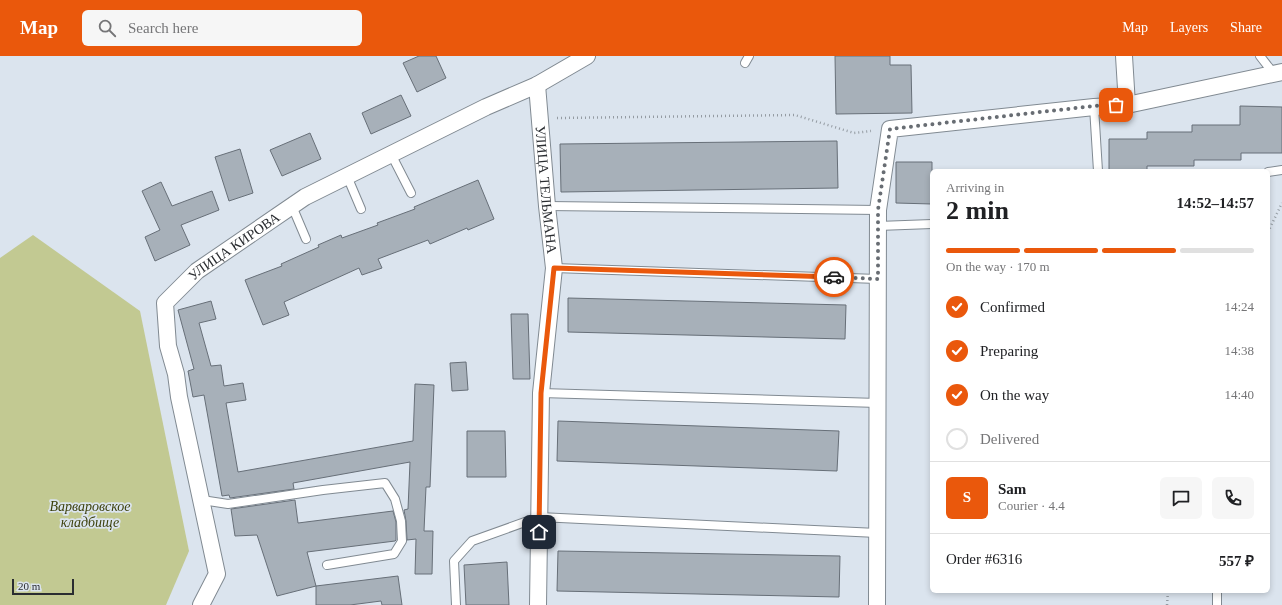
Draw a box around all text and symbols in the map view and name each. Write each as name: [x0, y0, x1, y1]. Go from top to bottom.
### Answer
search box: [82, 10, 362, 46]
text: Map: [20, 17, 58, 38]
icon: search: [96, 17, 118, 39]
text: Search here: [128, 20, 198, 36]
text: Map: [1122, 20, 1148, 35]
text: Layers: [1170, 20, 1208, 35]
text: Share: [1230, 20, 1262, 35]
pin: [1099, 88, 1133, 122]
icon: bag: [1105, 94, 1127, 116]
street label: УЛИЦА ТЕЛЬМАНА: [533, 125, 560, 255]
text: Arriving in: [946, 180, 1004, 195]
text: 14:52–14:57: [1177, 195, 1254, 211]
text: 2 min: [946, 196, 1009, 225]
street label: УЛИЦА КИРОВА: [185, 209, 283, 283]
courier: [814, 257, 854, 297]
text: On the way · 170 m: [946, 259, 1050, 274]
icon: car: [823, 266, 845, 288]
icon: check: [946, 296, 968, 318]
text: Confirmed: [980, 299, 1045, 315]
text: 14:24: [1224, 299, 1254, 314]
icon: check: [946, 340, 968, 362]
text: Preparing: [980, 343, 1038, 359]
text: 14:38: [1224, 343, 1254, 358]
icon: check: [946, 384, 968, 406]
text: On the way: [980, 387, 1049, 403]
text: 14:40: [1224, 387, 1254, 402]
text: Delivered: [980, 431, 1039, 447]
button: chat: [1160, 477, 1202, 519]
button: phone: [1212, 477, 1254, 519]
text: Sam: [998, 481, 1026, 497]
text: S: [963, 489, 971, 505]
text: Courier · 4.4: [998, 498, 1065, 513]
park label: Варваровское кладбище: [50, 499, 130, 530]
pin: [522, 515, 556, 549]
icon: home: [528, 521, 550, 543]
text: Order #6316: [946, 551, 1022, 567]
text: 557 ₽: [1219, 553, 1254, 569]
scale bar: [12, 577, 74, 596]
text: 20 m: [18, 580, 40, 592]

